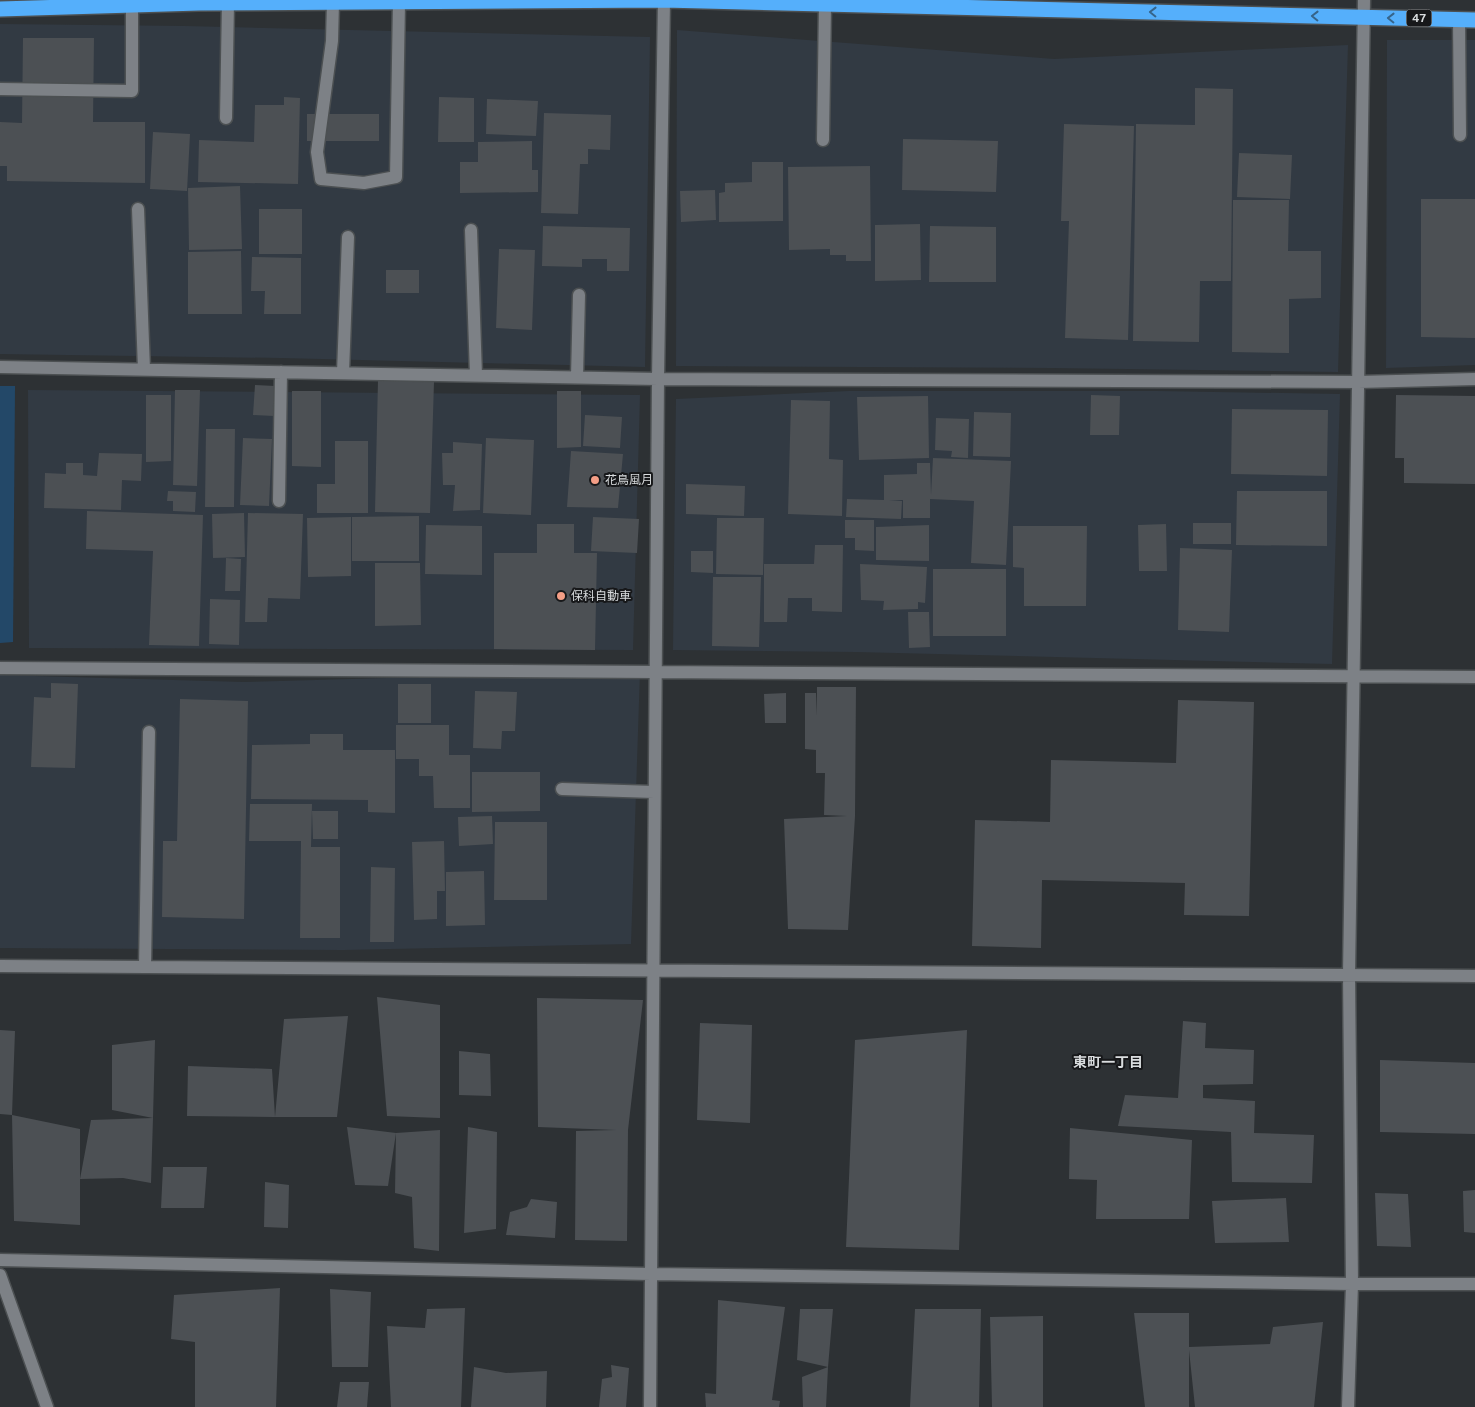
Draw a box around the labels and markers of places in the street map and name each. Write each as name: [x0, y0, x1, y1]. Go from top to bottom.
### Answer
place label: 花鳥風月: [605, 473, 653, 487]
marker: 花鳥風月: [589, 474, 601, 486]
place label: 保科自動車: [571, 589, 631, 603]
marker: 保科自動車: [555, 590, 567, 602]

